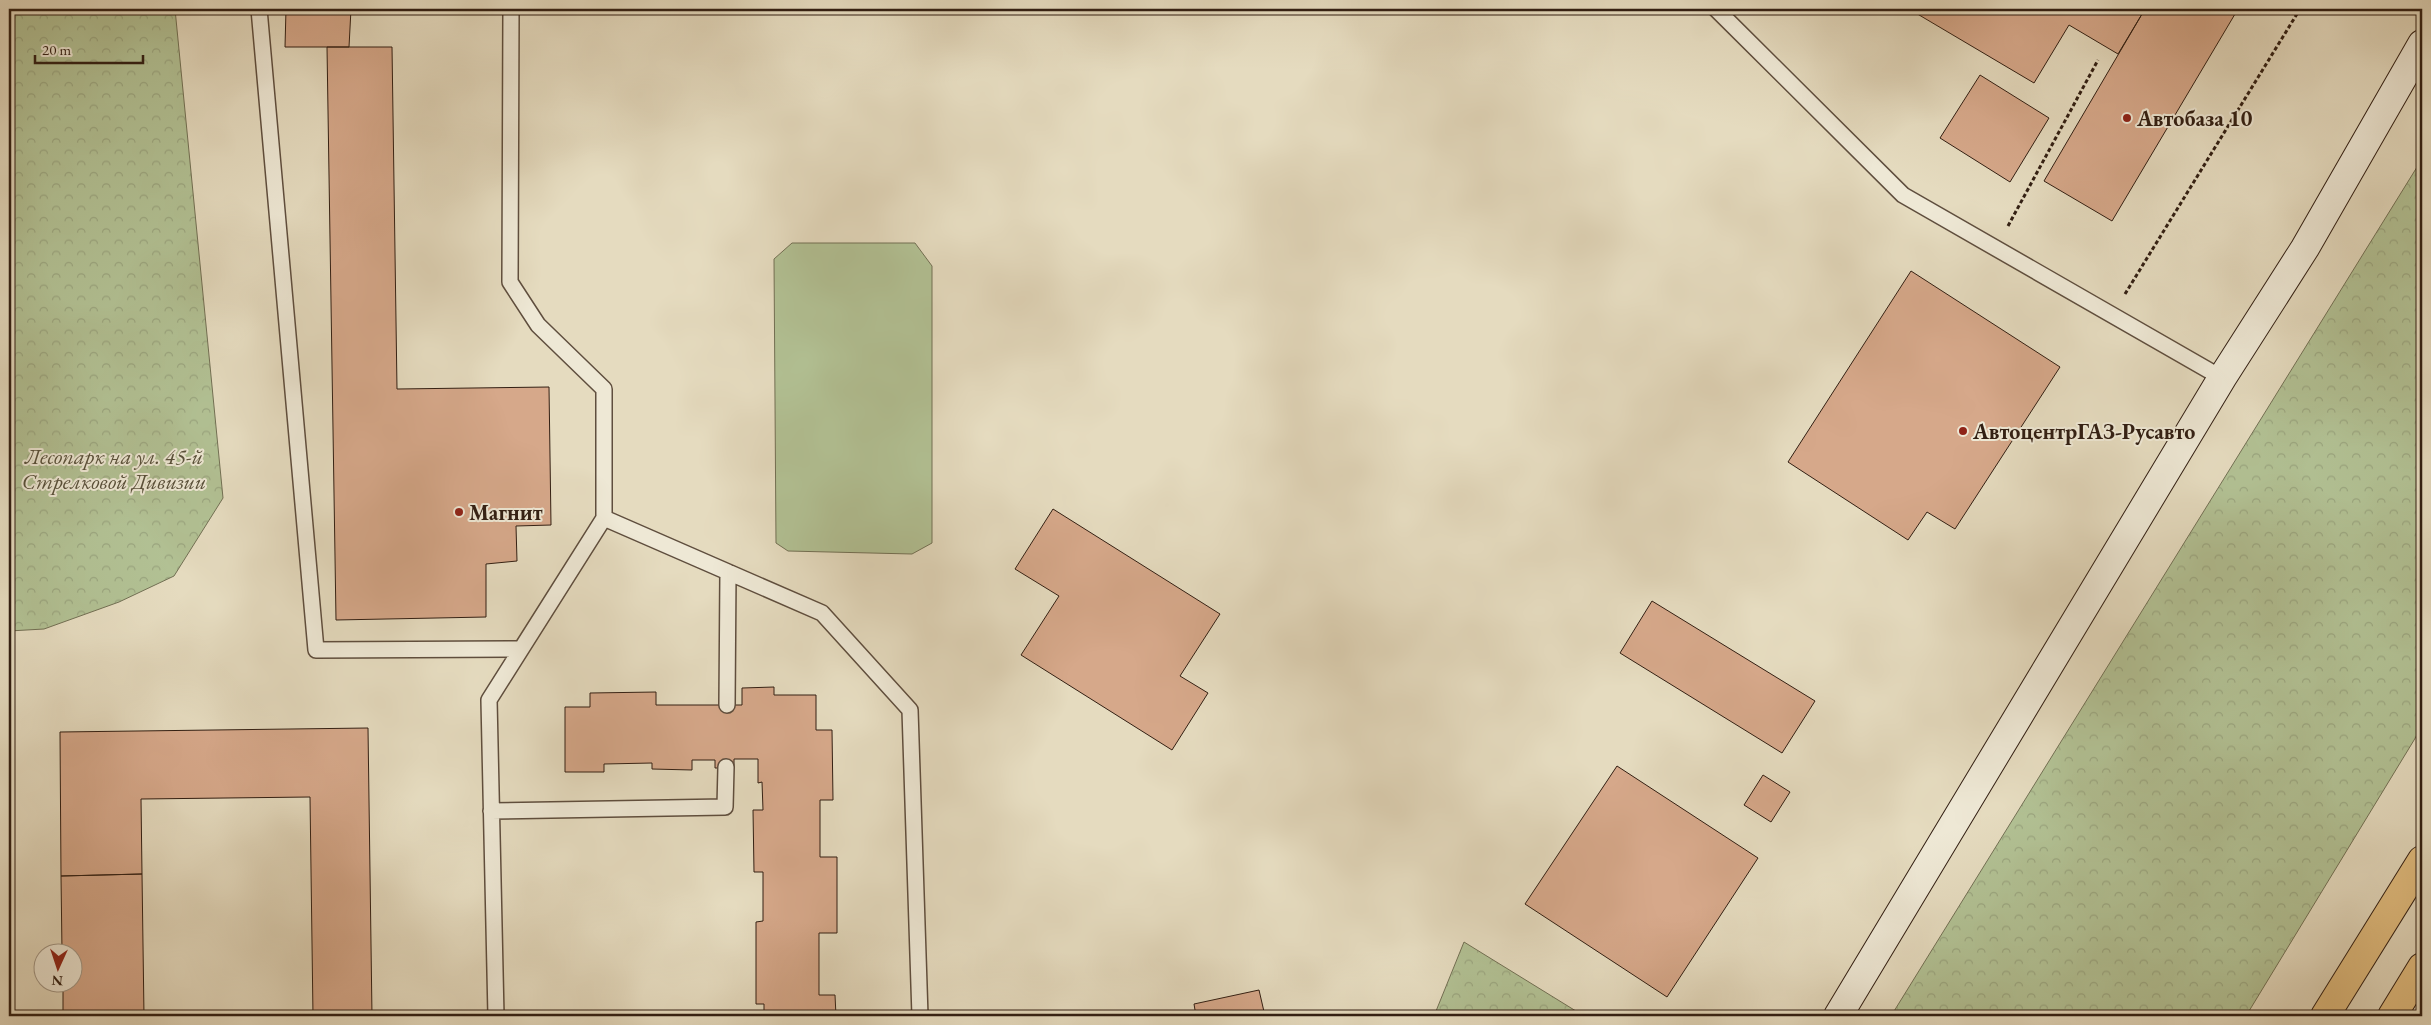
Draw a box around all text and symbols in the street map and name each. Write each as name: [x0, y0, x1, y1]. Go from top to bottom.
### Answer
scale bar: [35, 32, 142, 64]
text: 20 m: [42, 40, 71, 59]
place label: Автобаза 10: [2136, 104, 2253, 133]
marker: Автобаза 10: [2121, 112, 2133, 124]
place label: АвтоцентрГАЗ-Русавто: [1972, 417, 2195, 446]
marker: АвтоцентрГАЗ-Русавто: [1957, 425, 1969, 437]
park label: Лесопарк на ул. 45-й Стрелковой Дивизии: [22, 442, 206, 496]
place label: Магнит: [469, 498, 543, 527]
marker: Магнит: [453, 506, 465, 518]
north arrow: [32, 942, 82, 992]
text: N: [51, 972, 63, 990]

